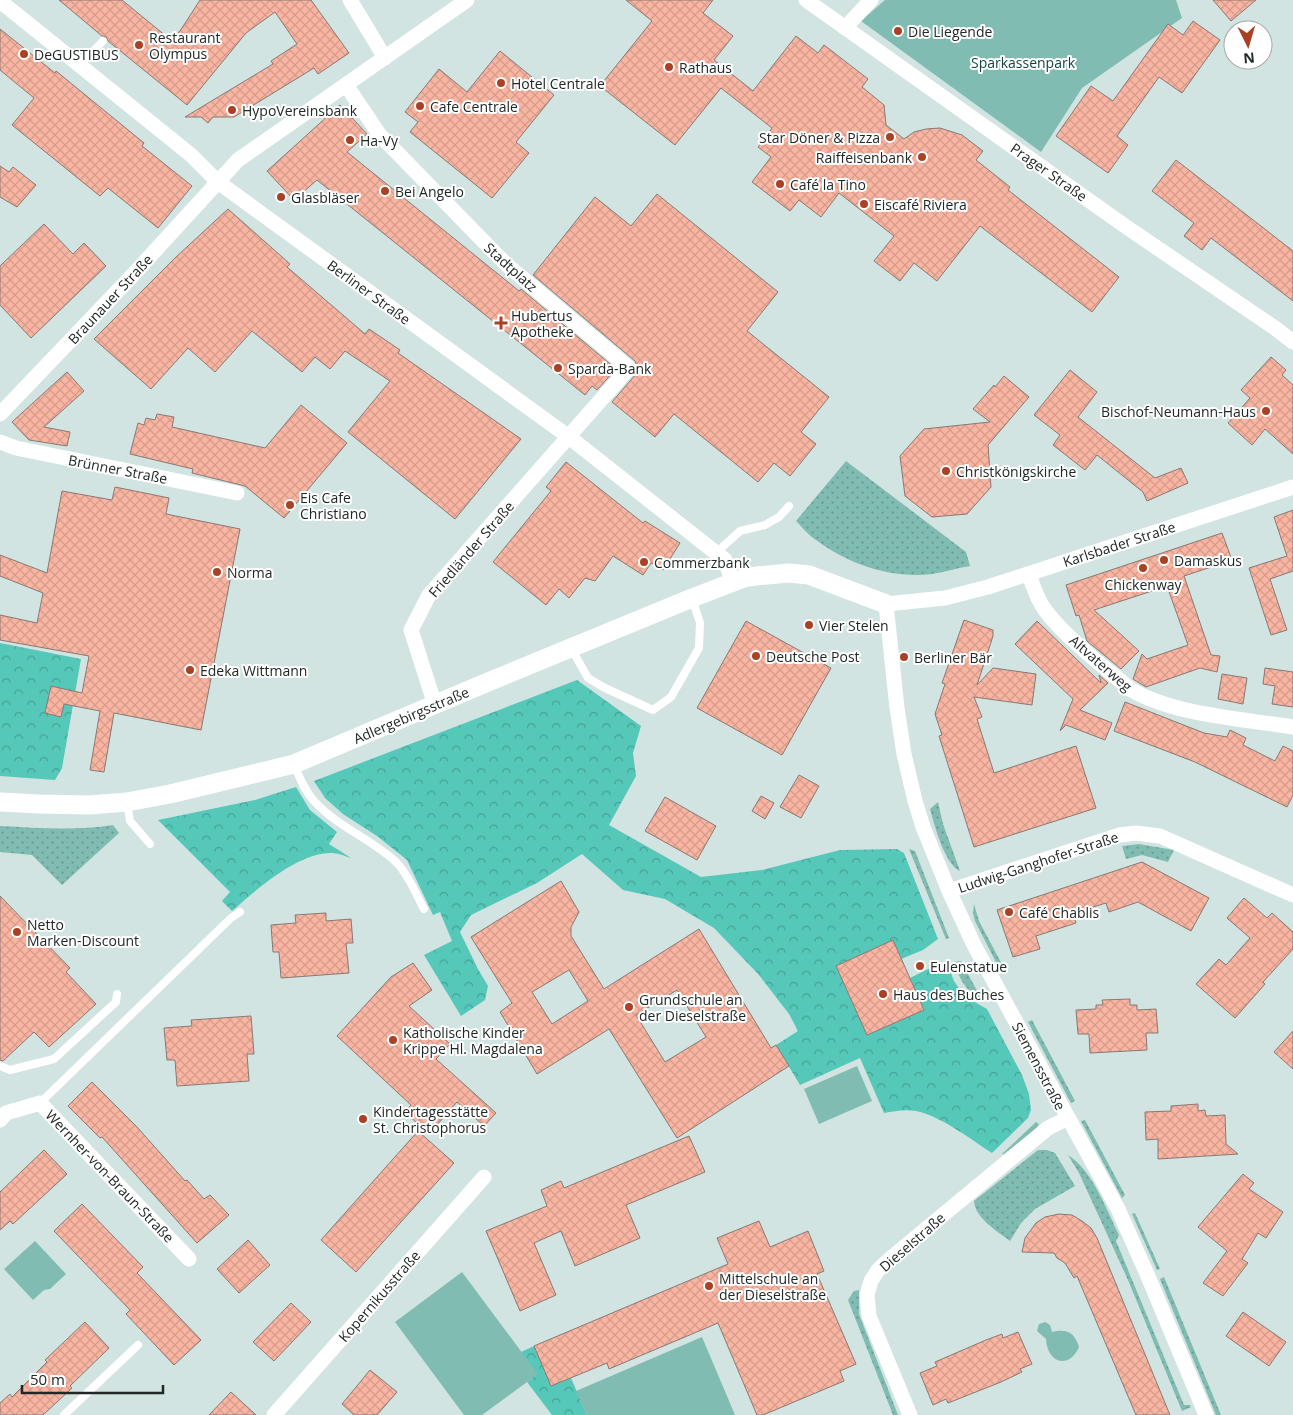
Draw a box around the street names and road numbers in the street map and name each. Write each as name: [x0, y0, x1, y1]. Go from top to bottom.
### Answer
street label: Prager Straße: [1007, 139, 1091, 206]
street label: Stadtplatz: [480, 238, 542, 296]
street label: Braunauer Straße: [63, 250, 157, 348]
street label: Berliner Straße: [324, 255, 414, 329]
street label: Brünner Straße: [67, 450, 169, 488]
street label: Friedländer Straße: [424, 497, 518, 601]
street label: Karlsbader Straße: [1060, 517, 1178, 571]
street label: Altvaterweg: [1066, 631, 1137, 696]
street label: Adlergebirgsstraße: [350, 682, 472, 748]
street label: Ludwig-Ganghofer-Straße: [955, 827, 1121, 897]
street label: Siemensstraße: [1008, 1019, 1070, 1113]
street label: Wernher-von-Braun-Straße: [42, 1106, 178, 1246]
street label: Dieselstraße: [875, 1208, 949, 1276]
street label: Kopernikusstraße: [334, 1246, 424, 1346]

